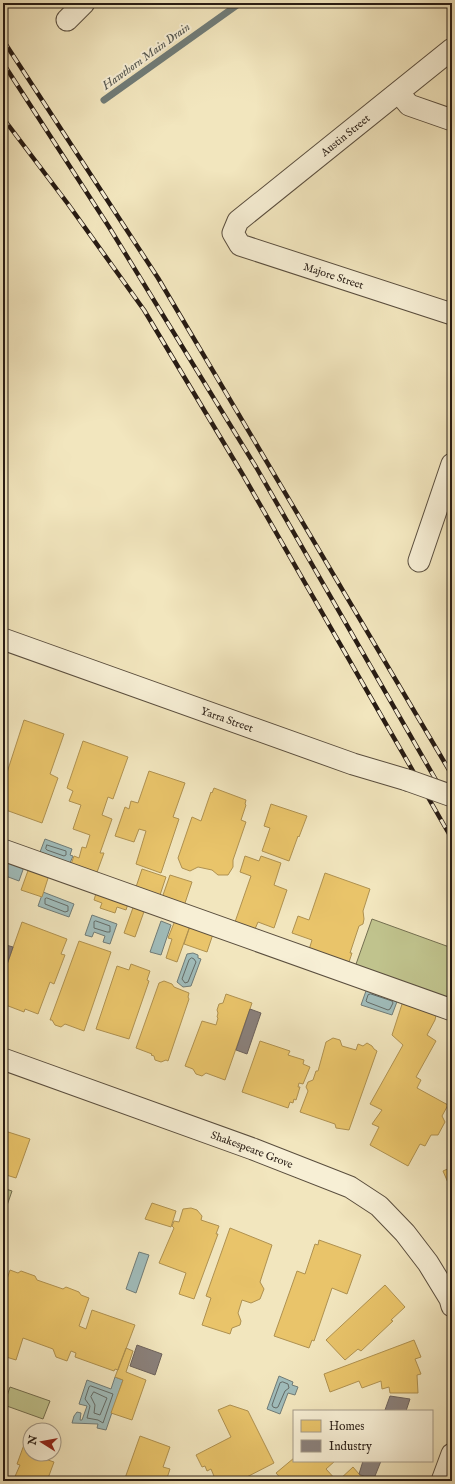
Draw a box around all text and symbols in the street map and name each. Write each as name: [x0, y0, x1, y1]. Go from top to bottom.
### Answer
water label: Hawthorn Main Drain: [99, 19, 194, 94]
street label: Austin Street: [317, 112, 373, 161]
street label: Majore Street: [302, 260, 366, 293]
street label: Yarra Street: [199, 704, 255, 736]
street label: Shakespeare Grove: [209, 1128, 295, 1172]
legend: [293, 1410, 433, 1462]
text: Homes: [329, 1419, 365, 1434]
north arrow: [22, 1422, 62, 1462]
text: N: [25, 1434, 41, 1447]
text: Industry: [329, 1439, 372, 1454]

